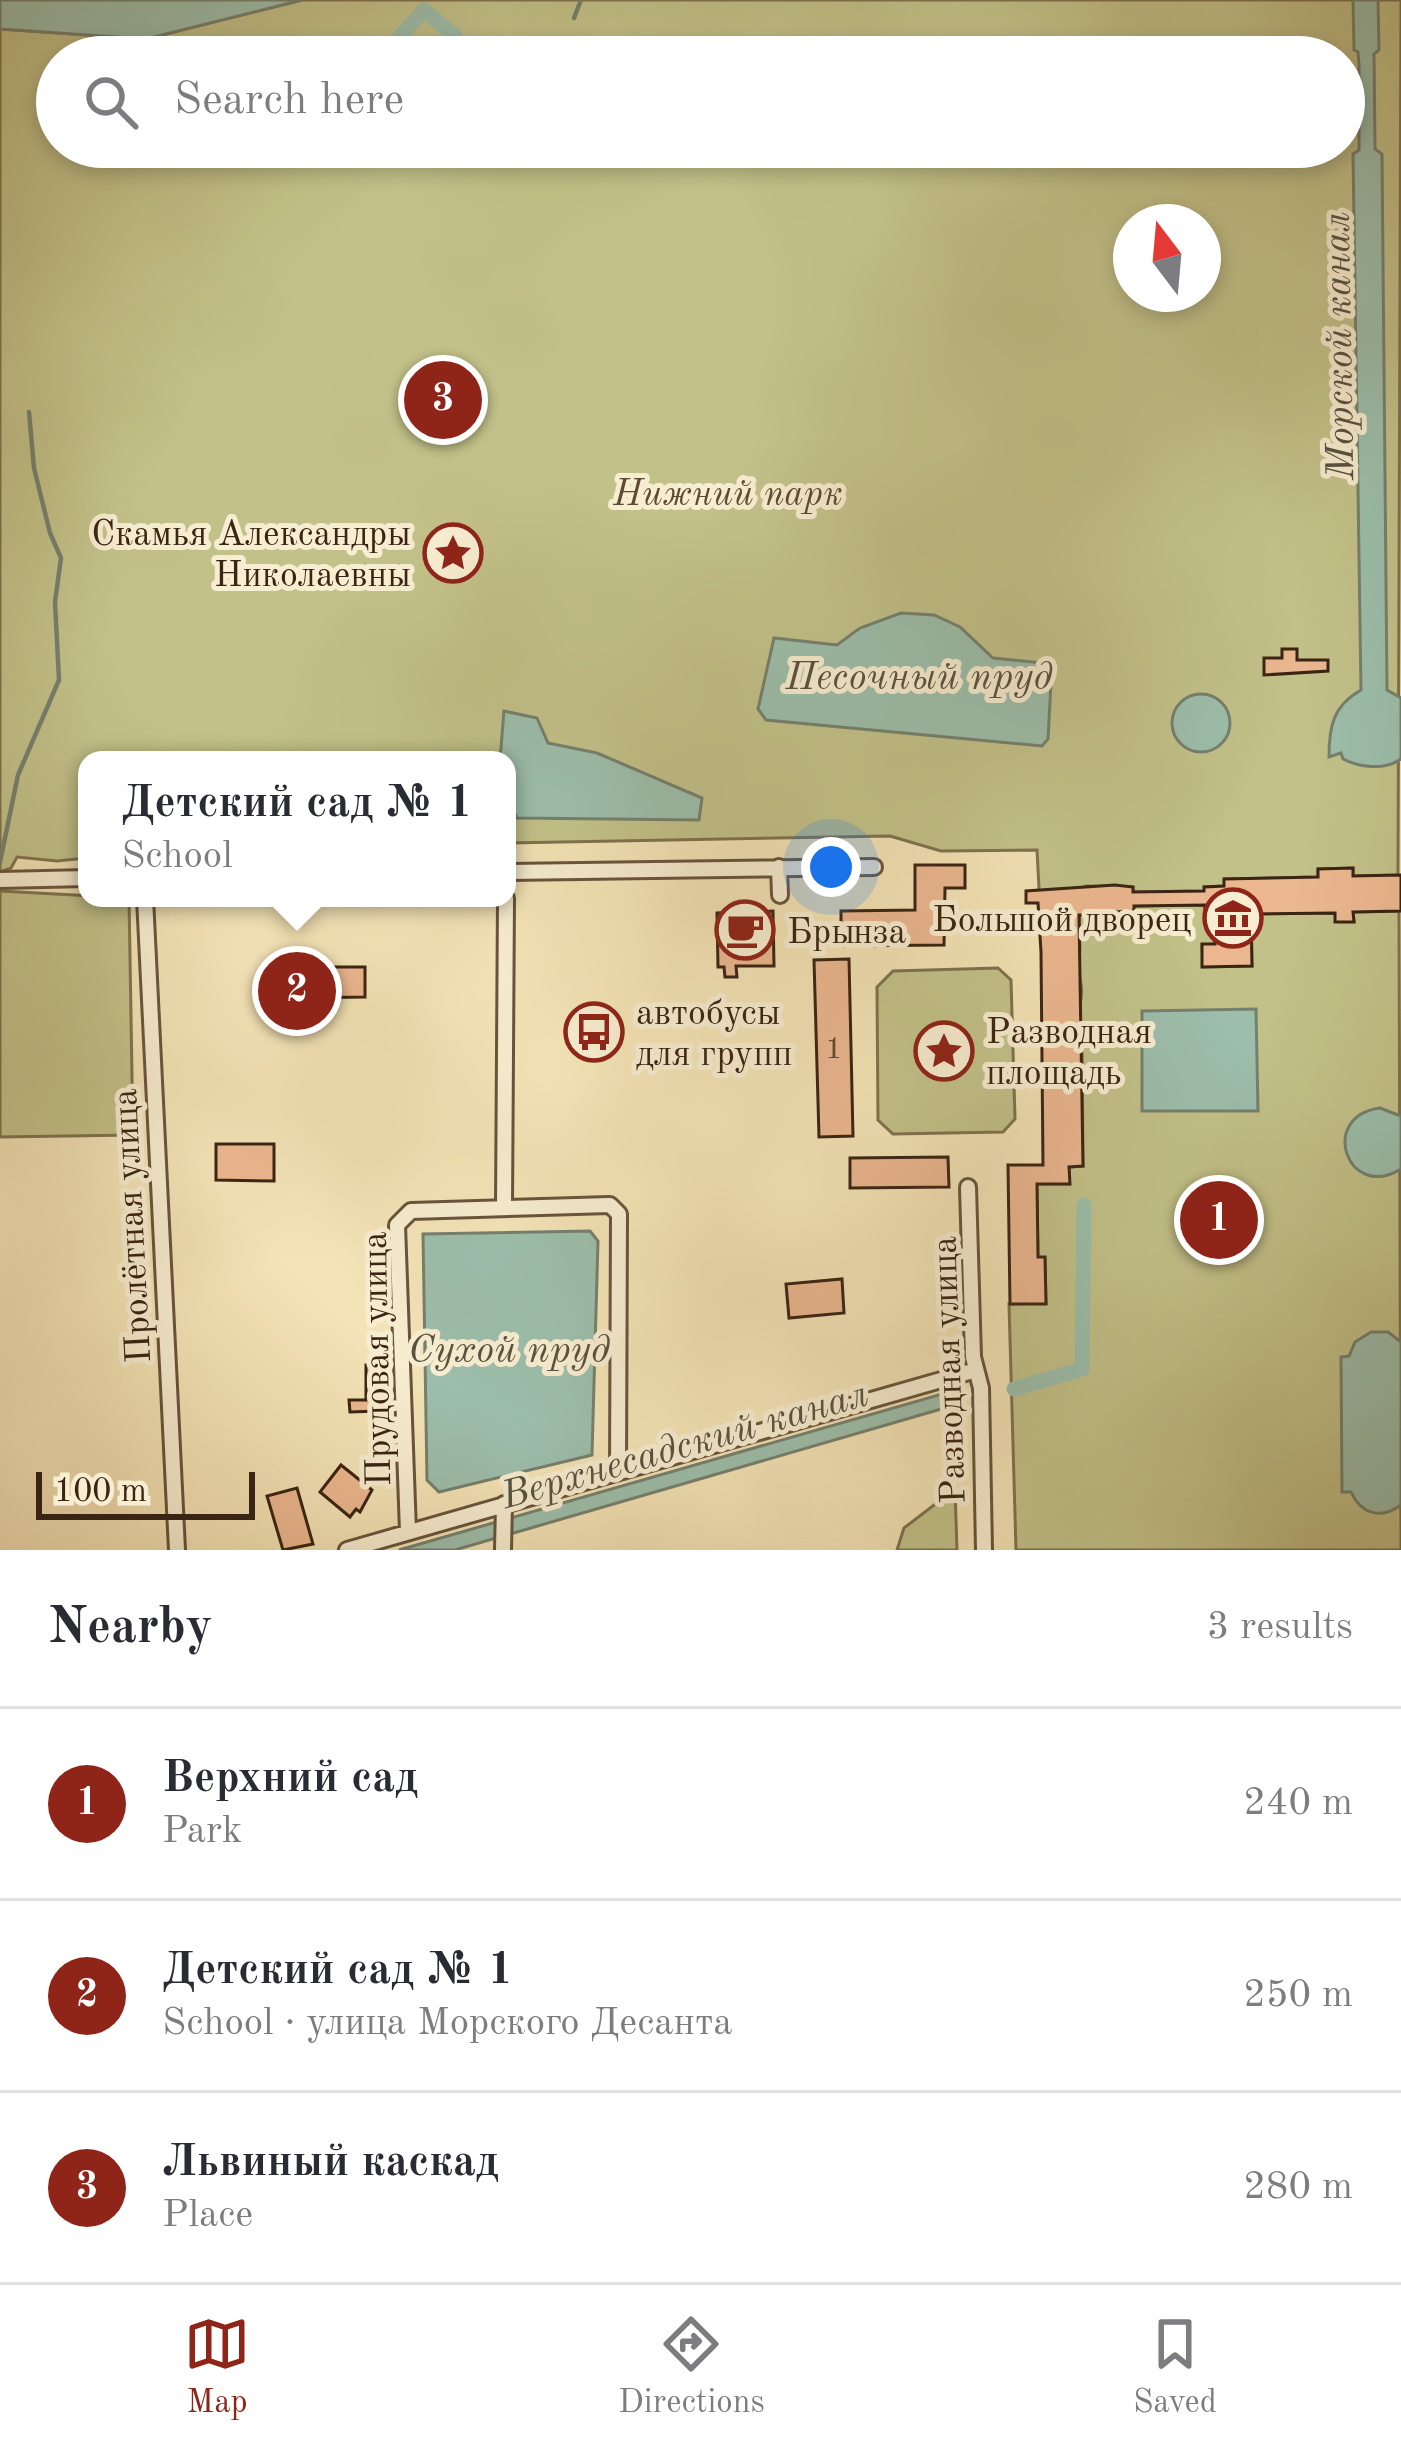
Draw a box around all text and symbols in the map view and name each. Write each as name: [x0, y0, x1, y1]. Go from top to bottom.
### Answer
search box: [36, 36, 1365, 168]
icon: search: [78, 69, 144, 135]
text: Search here: [174, 79, 404, 124]
north arrow: [1113, 204, 1221, 312]
water label: Морской канал: [1319, 211, 1362, 482]
pin: 3: [404, 355, 482, 445]
park label: Нижний парк: [612, 478, 843, 514]
place label: Скамья Александры Николаевны: [91, 518, 411, 595]
place icon: Скамья Александры Николаевны: [422, 522, 484, 584]
water label: Песочный пруд: [784, 659, 1053, 698]
popup: [78, 751, 516, 907]
text: Детский сад № 1: [121, 782, 473, 827]
text: School: [121, 837, 233, 876]
your location: [801, 837, 861, 897]
museum icon: Большой дворец: [1202, 887, 1264, 949]
cafe icon: Брынза: [714, 899, 776, 961]
place label: Большой дворец: [932, 904, 1191, 940]
place label: Брынза: [787, 916, 906, 952]
pin: 2: [258, 946, 336, 1036]
place label: автобусы для групп: [636, 997, 793, 1074]
bus stop icon: автобусы для групп: [563, 1001, 625, 1063]
place label: Разводная площадь: [986, 1016, 1152, 1093]
place icon: Разводная площадь: [913, 1020, 975, 1082]
house number: 1: [825, 1035, 843, 1065]
street label: Пролётная улица: [109, 1087, 159, 1364]
pin: 1: [1180, 1175, 1258, 1265]
street label: Прудовая улица: [359, 1231, 399, 1487]
street label: Разводная улица: [928, 1235, 974, 1504]
water label: Сухой пруд: [408, 1332, 611, 1371]
water label: Верхнесадский канал: [496, 1375, 873, 1518]
scale bar: [36, 1466, 255, 1519]
text: 100 m: [54, 1476, 147, 1509]
text: Nearby: [48, 1603, 213, 1654]
text: 3 results: [1207, 1608, 1353, 1647]
text: Верхний сад: [162, 1757, 418, 1802]
text: 1: [76, 1784, 98, 1823]
text: 240 m: [1243, 1784, 1353, 1823]
text: Park: [162, 1812, 242, 1851]
text: Детский сад № 1: [162, 1949, 514, 1994]
text: 2: [76, 1976, 98, 2015]
text: 250 m: [1243, 1976, 1353, 2015]
text: School · улица Морского Десанта: [162, 2004, 733, 2043]
text: Львиный каскад: [162, 2141, 499, 2186]
text: 3: [76, 2168, 98, 2207]
text: 280 m: [1243, 2168, 1353, 2207]
text: Place: [162, 2196, 253, 2235]
tab: Map: [184, 2311, 250, 2424]
tab: Directions: [618, 2311, 765, 2424]
tab: Saved: [1133, 2311, 1217, 2424]

